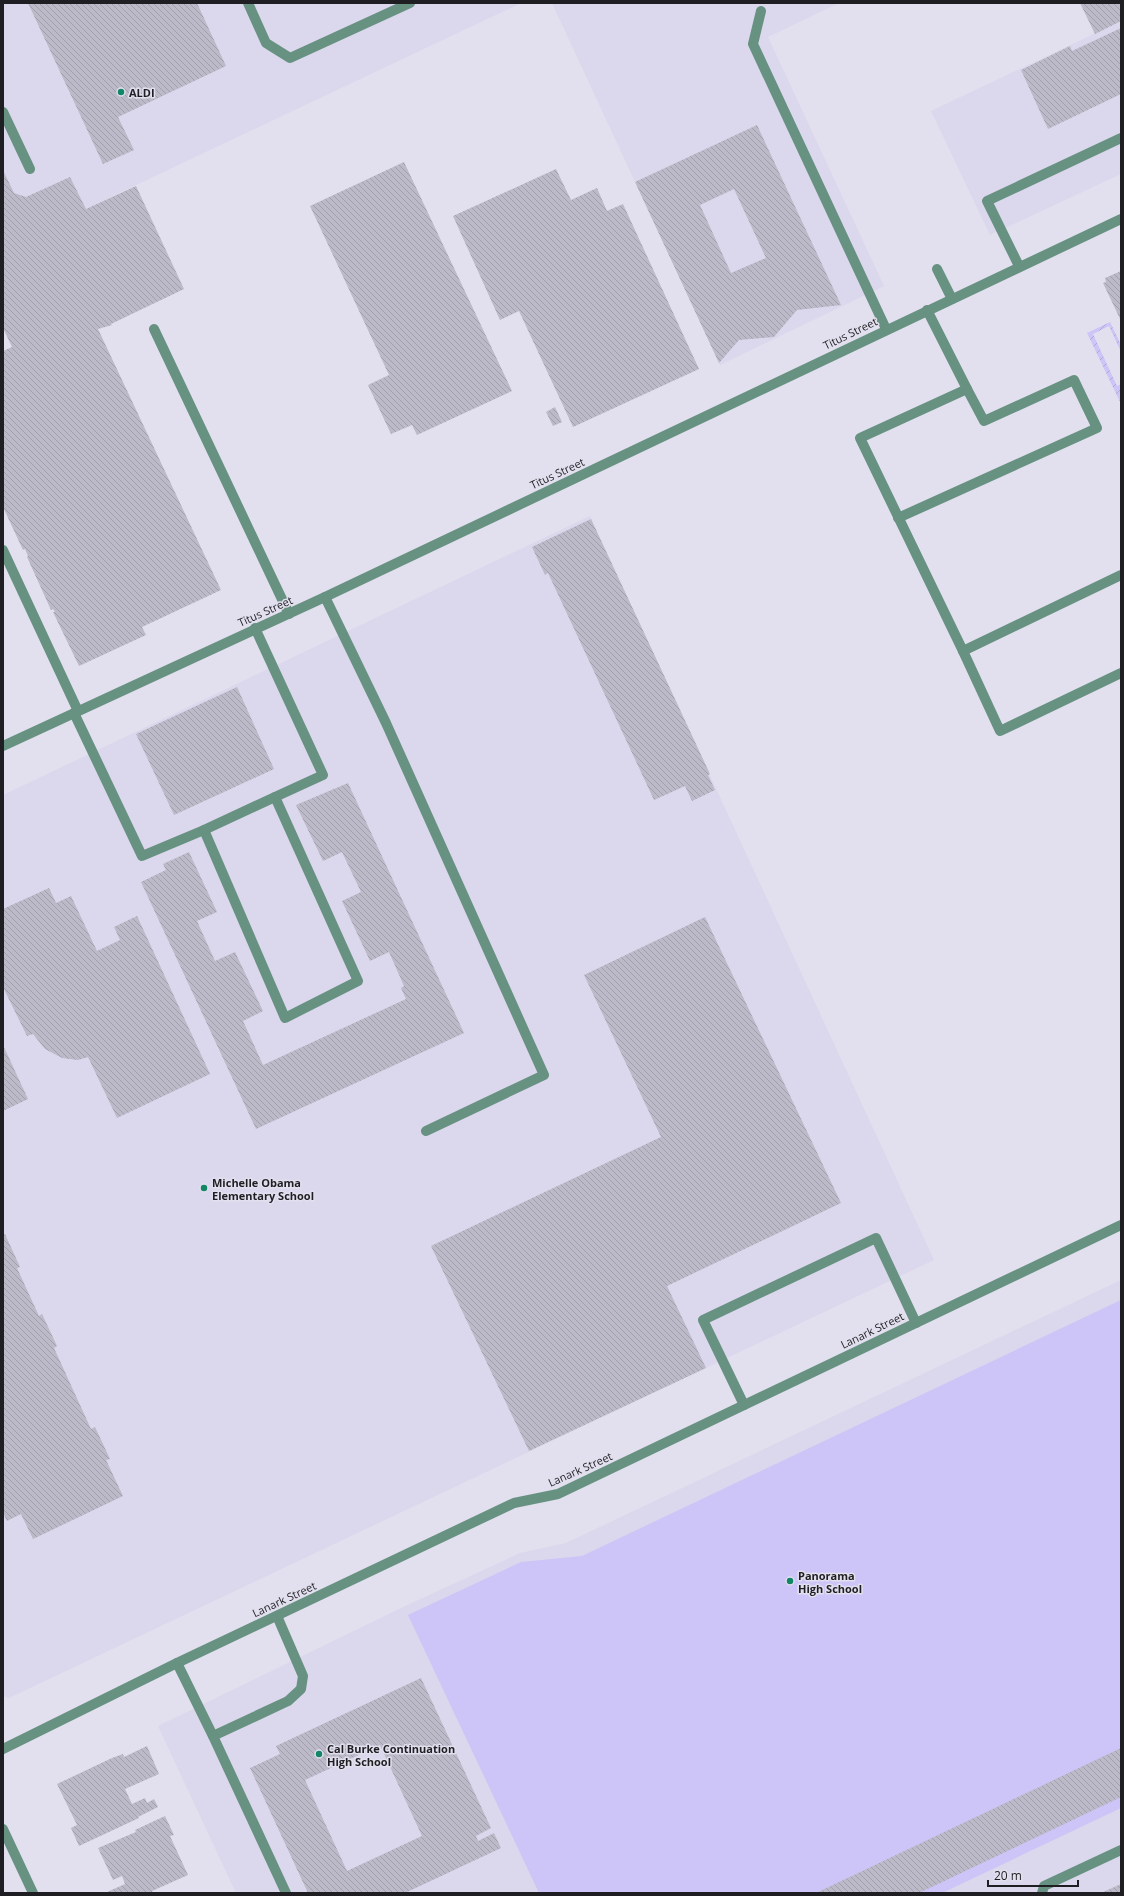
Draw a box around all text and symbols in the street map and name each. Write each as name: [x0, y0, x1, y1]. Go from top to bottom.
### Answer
place label: ALDI: [129, 85, 155, 100]
marker: ALDI: [116, 87, 126, 97]
street label: Titus Street: [820, 313, 880, 353]
street label: Titus Street: [527, 454, 587, 492]
street label: Titus Street: [235, 592, 295, 630]
place label: Michelle Obama Elementary School: [212, 1175, 314, 1203]
marker: Michelle Obama Elementary School: [199, 1183, 209, 1193]
street label: Lanark Street: [838, 1308, 906, 1352]
street label: Lanark Street: [546, 1448, 614, 1490]
place label: Panorama High School: [798, 1568, 862, 1596]
marker: Panorama High School: [785, 1576, 795, 1586]
street label: Lanark Street: [250, 1578, 318, 1620]
place label: Cal Burke Continuation High School: [327, 1741, 455, 1769]
marker: Cal Burke Continuation High School: [314, 1749, 324, 1759]
scale bar: [988, 1862, 1078, 1888]
text: 20 m: [994, 1867, 1022, 1884]

